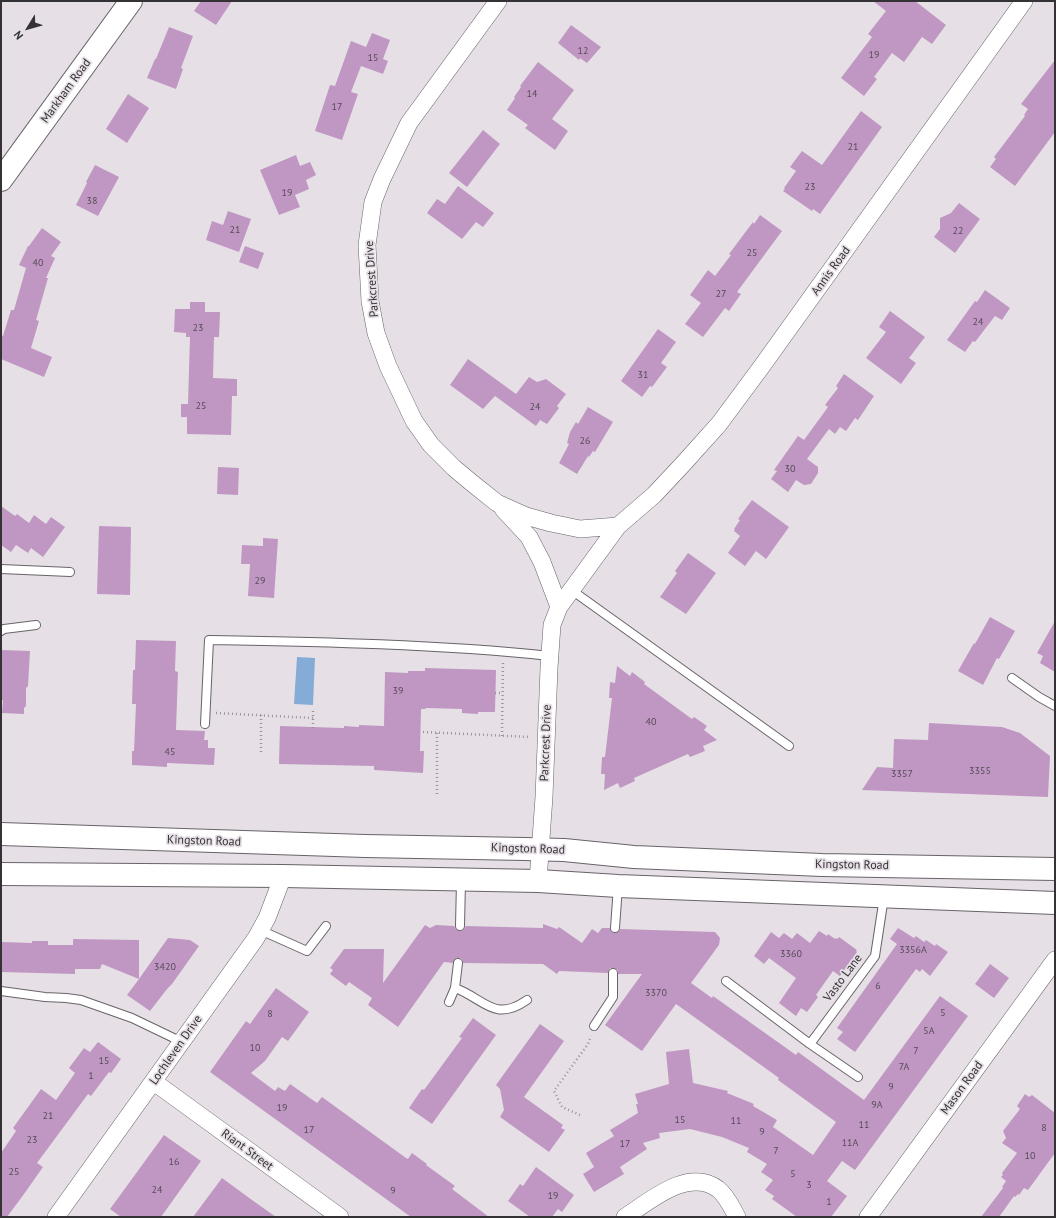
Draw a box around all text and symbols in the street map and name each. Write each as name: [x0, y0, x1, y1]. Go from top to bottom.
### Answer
north arrow: [8, 8, 48, 48]
text: N: [11, 28, 26, 42]
house number: 12: [578, 45, 588, 57]
house number: 19: [869, 49, 879, 61]
house number: 15: [368, 52, 378, 64]
street label: Markham Road: [38, 56, 94, 126]
house number: 14: [527, 88, 537, 100]
house number: 17: [332, 101, 342, 113]
house number: 21: [848, 141, 858, 153]
house number: 23: [805, 181, 815, 193]
house number: 19: [282, 187, 292, 199]
house number: 38: [87, 195, 97, 207]
house number: 21: [230, 224, 240, 236]
house number: 22: [953, 225, 963, 237]
street label: Parkcrest Drive: [362, 240, 382, 318]
street label: Annis Road: [808, 244, 854, 298]
house number: 25: [747, 247, 757, 259]
house number: 40: [33, 257, 43, 269]
house number: 27: [716, 288, 726, 300]
house number: 24: [973, 316, 983, 328]
house number: 23: [193, 322, 203, 334]
house number: 31: [638, 369, 648, 381]
house number: 25: [196, 400, 206, 412]
house number: 24: [530, 401, 540, 413]
house number: 26: [580, 435, 590, 447]
house number: 30: [785, 463, 795, 475]
house number: 29: [255, 575, 265, 587]
house number: 39: [393, 685, 403, 697]
street label: Parkcrest Drive: [537, 704, 555, 782]
house number: 40: [646, 716, 656, 728]
house number: 45: [165, 746, 175, 758]
house number: 3355: [969, 765, 991, 777]
house number: 3357: [891, 768, 913, 780]
street label: Kingston Road: [167, 833, 241, 849]
street label: Kingston Road: [491, 841, 565, 857]
street label: Kingston Road: [815, 857, 889, 873]
house number: 3356A: [899, 944, 927, 956]
house number: 3360: [780, 948, 802, 960]
street label: Vasto Lane: [821, 952, 865, 1004]
house number: 3420: [154, 961, 176, 973]
house number: 6: [875, 980, 881, 992]
house number: 3370: [645, 987, 667, 999]
house number: 5: [940, 1007, 946, 1019]
house number: 8: [267, 1008, 273, 1020]
street label: Lochleven Drive: [147, 1012, 205, 1088]
house number: 5A: [923, 1025, 935, 1037]
house number: 10: [250, 1042, 260, 1054]
house number: 7: [913, 1045, 919, 1057]
house number: 15: [99, 1055, 109, 1067]
street label: Mason Road: [938, 1059, 986, 1117]
house number: 7A: [899, 1061, 909, 1073]
house number: 1: [88, 1070, 94, 1082]
house number: 9: [888, 1081, 894, 1093]
house number: 9A: [871, 1099, 883, 1111]
house number: 19: [277, 1102, 287, 1114]
house number: 21: [43, 1110, 53, 1122]
house number: 15: [675, 1114, 685, 1126]
house number: 11: [731, 1115, 741, 1127]
house number: 11: [859, 1119, 869, 1131]
house number: 8: [1041, 1122, 1047, 1134]
house number: 17: [304, 1124, 314, 1136]
street label: Riant Street: [218, 1126, 276, 1174]
house number: 9: [759, 1126, 765, 1138]
house number: 23: [27, 1134, 37, 1146]
house number: 11A: [842, 1137, 858, 1149]
house number: 17: [620, 1138, 630, 1150]
house number: 7: [773, 1145, 779, 1157]
house number: 10: [1025, 1150, 1035, 1162]
house number: 16: [169, 1156, 179, 1168]
house number: 25: [9, 1166, 19, 1178]
house number: 5: [790, 1168, 796, 1180]
house number: 3: [806, 1179, 812, 1191]
house number: 24: [152, 1184, 162, 1196]
house number: 9: [390, 1185, 396, 1197]
house number: 19: [548, 1190, 558, 1202]
house number: 1: [826, 1196, 832, 1208]

